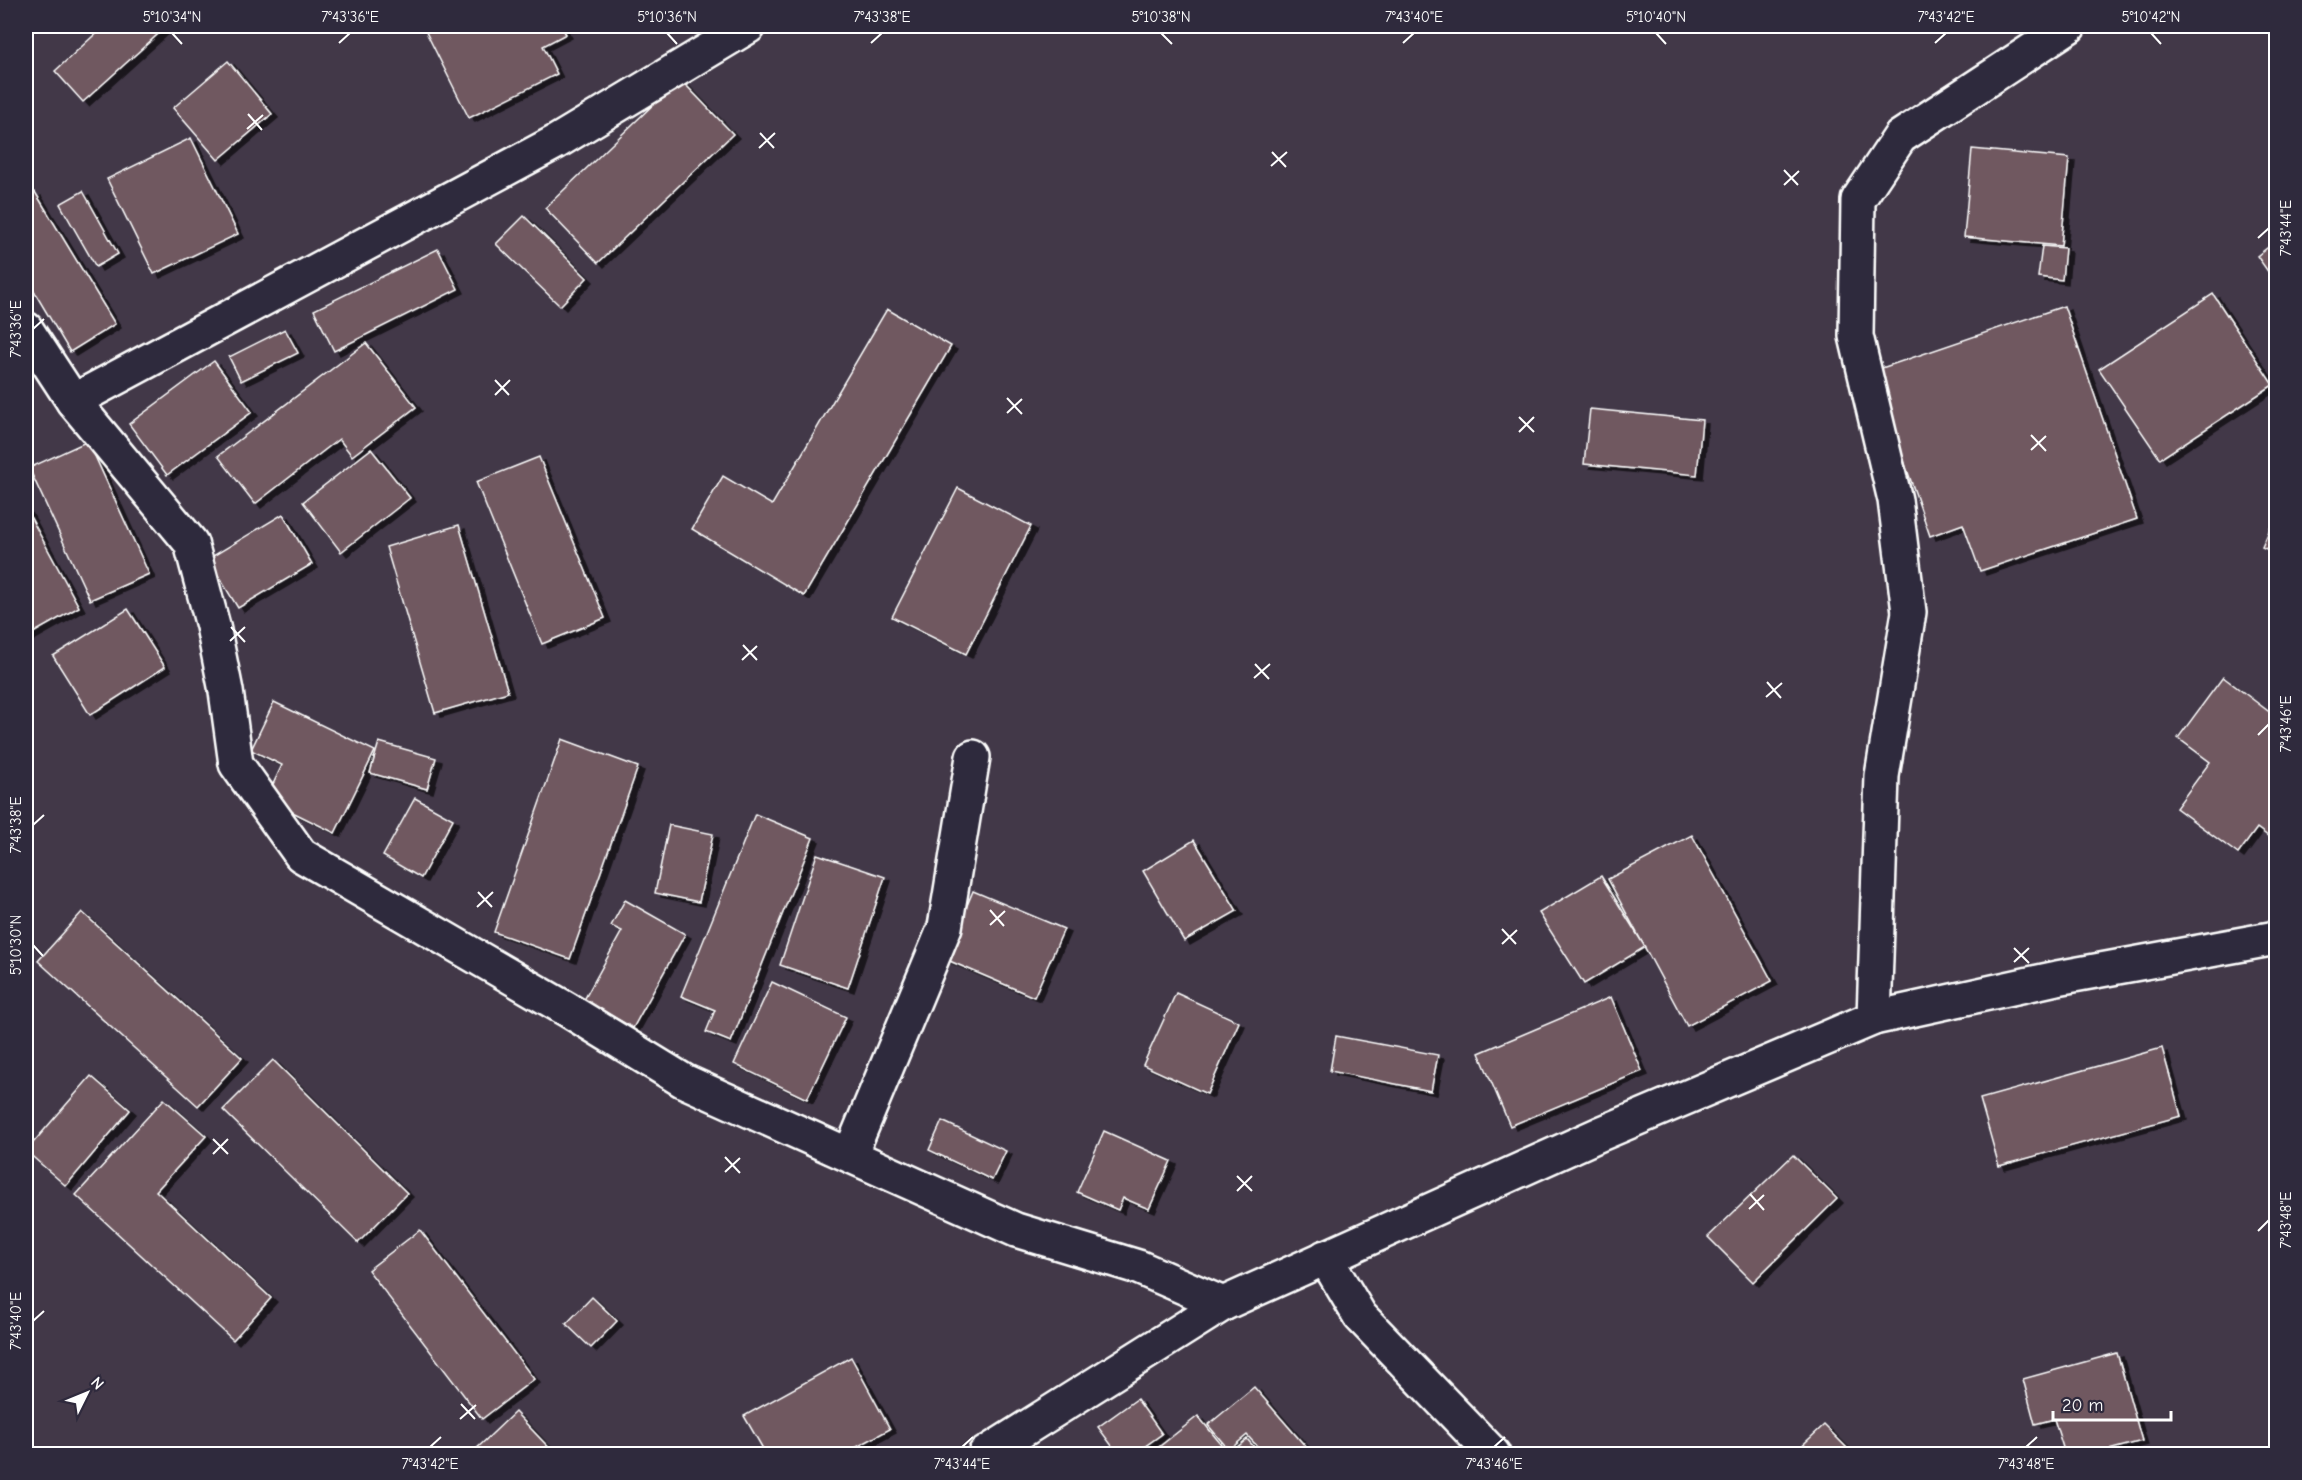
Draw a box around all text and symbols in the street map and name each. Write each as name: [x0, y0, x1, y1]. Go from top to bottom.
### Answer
text: 5°10'34"N: [143, 8, 201, 26]
text: 7°43'36"E: [321, 8, 379, 26]
text: 5°10'36"N: [637, 8, 697, 26]
text: 7°43'38"E: [853, 8, 911, 26]
text: 5°10'38"N: [1131, 8, 1191, 26]
text: 7°43'40"E: [1385, 8, 1443, 26]
text: 5°10'40"N: [1626, 8, 1686, 26]
text: 7°43'42"E: [1918, 8, 1974, 26]
text: 5°10'42"N: [2122, 8, 2180, 26]
text: 7°43'44"E: [2277, 200, 2295, 256]
text: 7°43'36"E: [7, 300, 25, 358]
text: 7°43'46"E: [2277, 695, 2295, 753]
text: 7°43'38"E: [7, 796, 25, 854]
text: 5°10'30"N: [7, 915, 25, 975]
text: 7°43'48"E: [2277, 1192, 2295, 1248]
text: 7°43'40"E: [7, 1292, 25, 1350]
north arrow: [57, 1363, 117, 1423]
text: N: [87, 1373, 107, 1393]
scale bar: [2053, 1384, 2172, 1422]
text: 20 m: [2062, 1395, 2103, 1416]
text: 7°43'42"E: [402, 1455, 458, 1473]
text: 7°43'44"E: [934, 1455, 990, 1473]
text: 7°43'46"E: [1465, 1455, 1523, 1473]
text: 7°43'48"E: [1998, 1455, 2054, 1473]

